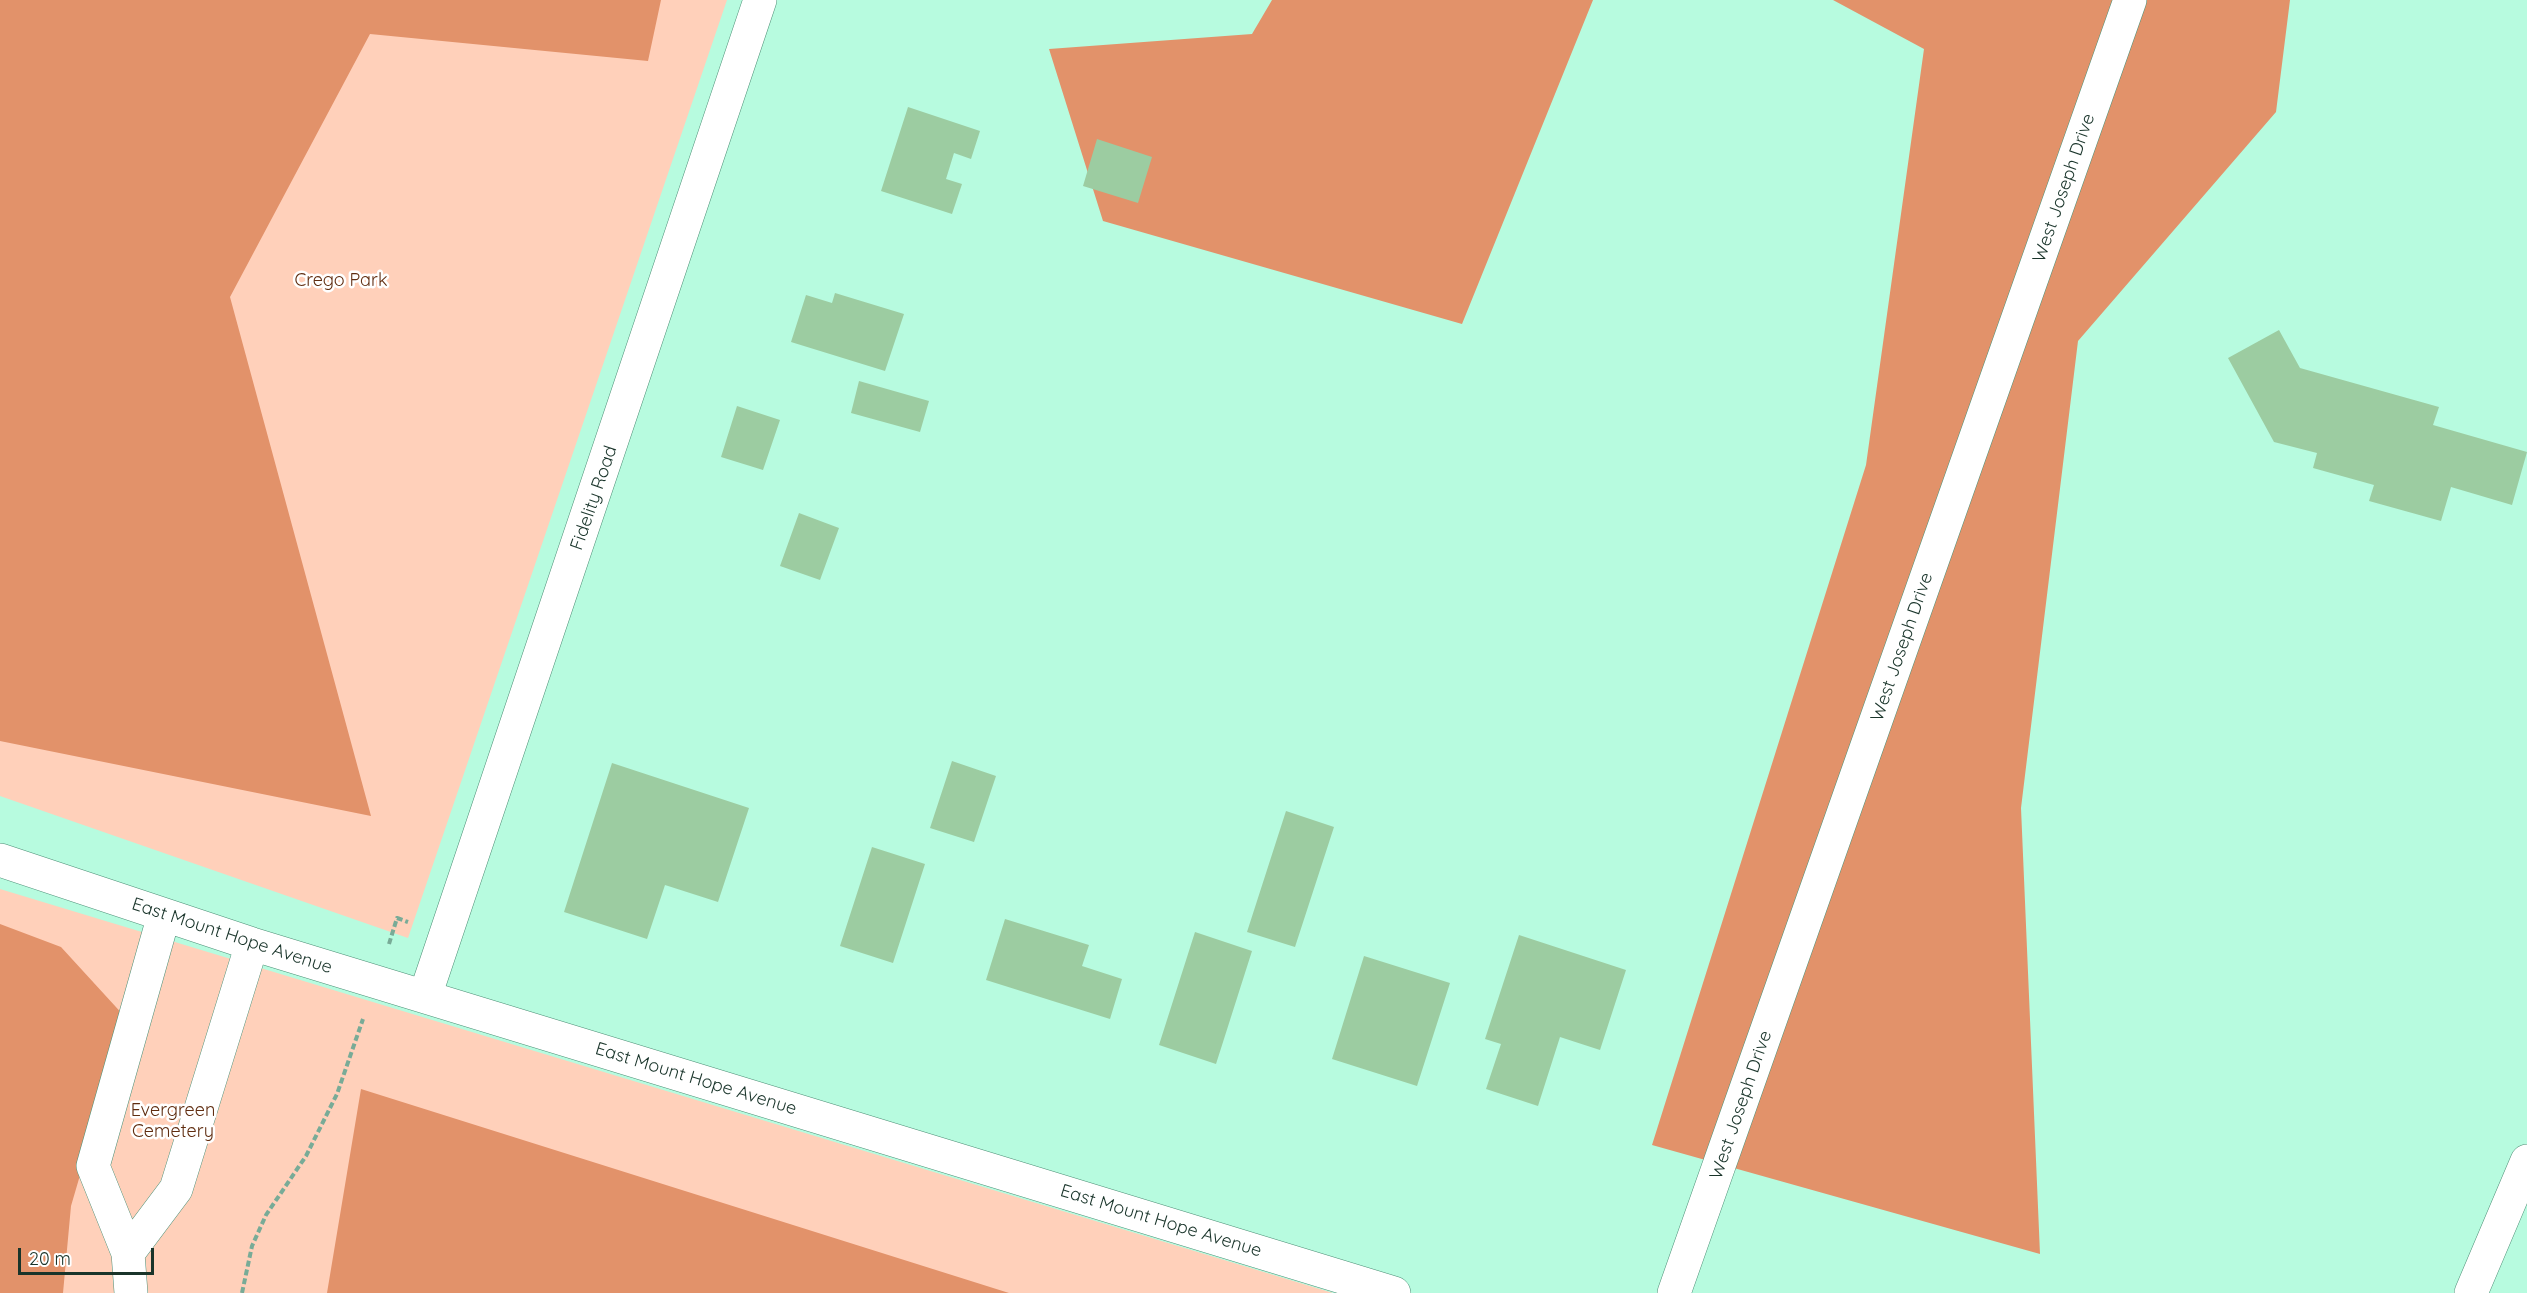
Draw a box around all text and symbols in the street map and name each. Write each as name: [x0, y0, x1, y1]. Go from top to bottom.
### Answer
street label: West Joseph Drive: [2028, 111, 2100, 265]
park label: Crego Park: [294, 270, 388, 292]
street label: Fidelity Road: [566, 443, 622, 553]
street label: West Joseph Drive: [1866, 570, 1938, 724]
street label: East Mount Hope Avenue: [129, 893, 335, 979]
street label: West Joseph Drive: [1705, 1028, 1777, 1182]
street label: East Mount Hope Avenue: [593, 1038, 799, 1120]
park label: Evergreen Cemetery: [131, 1100, 215, 1142]
street label: East Mount Hope Avenue: [1058, 1180, 1264, 1262]
scale bar: [21, 1236, 158, 1274]
text: 20 m: [29, 1247, 71, 1270]

